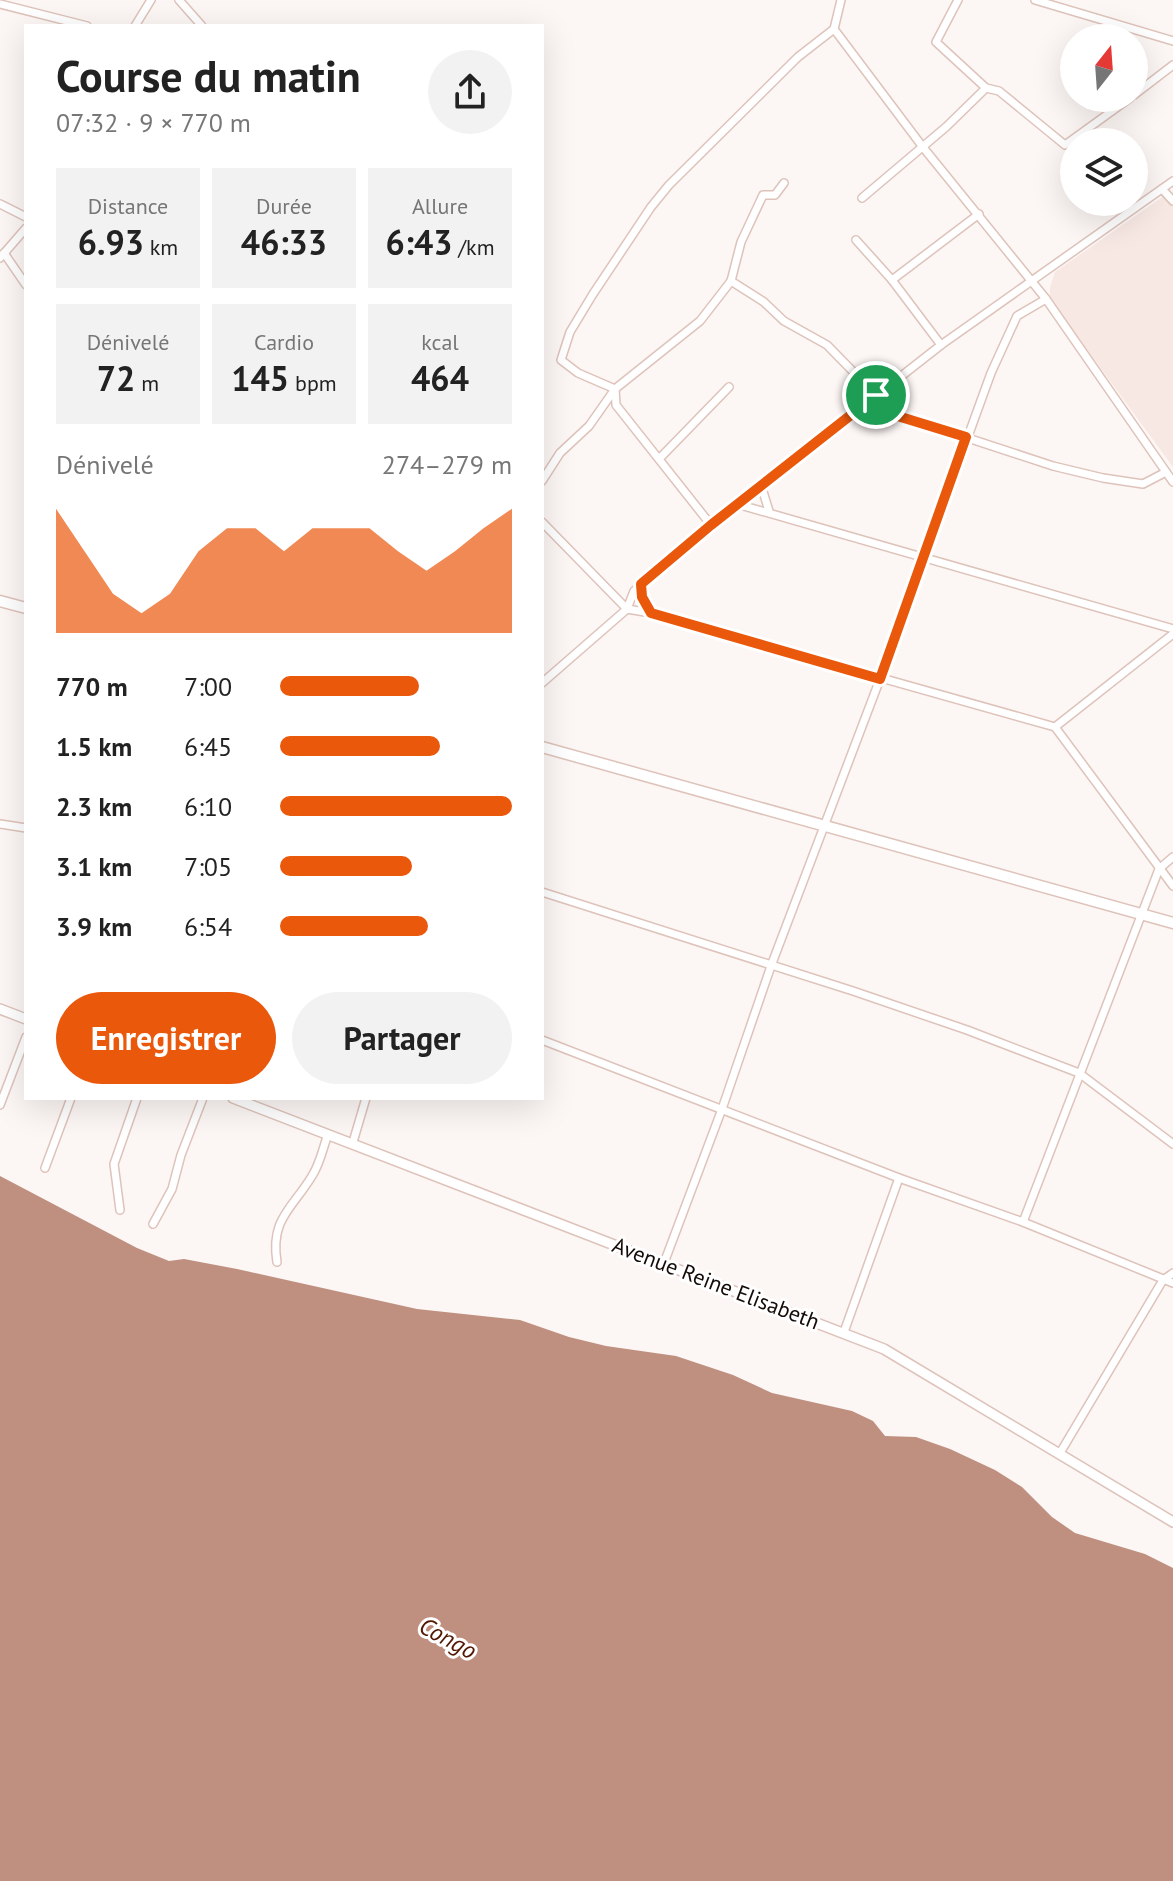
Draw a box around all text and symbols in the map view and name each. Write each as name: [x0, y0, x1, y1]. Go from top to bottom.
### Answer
north arrow: [1060, 24, 1148, 112]
map controls: [1060, 24, 1148, 216]
text: Course du matin: [56, 47, 361, 104]
button: share: [428, 50, 512, 134]
text: 07:32 · 9 × 770 m: [56, 106, 251, 139]
button: layers: [1060, 128, 1148, 216]
text: Distance: [88, 192, 168, 220]
text: Durée: [256, 192, 312, 220]
text: Allure: [412, 192, 468, 220]
text: 6.93: [78, 220, 144, 264]
text: 46:33: [241, 220, 327, 264]
text: 6:43: [385, 220, 452, 264]
text: km: [144, 233, 178, 261]
text: /km: [452, 233, 495, 261]
text: Dénivelé: [87, 328, 169, 356]
text: Cardio: [254, 328, 314, 356]
text: kcal: [421, 328, 459, 356]
text: 72: [97, 356, 135, 400]
text: 145: [231, 356, 289, 400]
text: 464: [411, 356, 469, 400]
pin: [842, 361, 910, 429]
text: m: [135, 369, 159, 397]
text: bpm: [289, 369, 337, 397]
icon: arrive: [854, 373, 898, 417]
text: Dénivelé: [56, 448, 154, 481]
text: 274–279 m: [382, 448, 512, 481]
text: 770 m: [56, 670, 128, 703]
text: 7:00: [184, 670, 232, 703]
text: 1.5 km: [56, 730, 132, 763]
text: 6:45: [184, 730, 232, 763]
text: 2.3 km: [56, 790, 132, 823]
text: 6:10: [184, 790, 232, 823]
text: 3.1 km: [56, 850, 132, 883]
text: 7:05: [184, 850, 232, 883]
text: 3.9 km: [56, 910, 132, 943]
text: 6:54: [184, 910, 232, 943]
button: Enregistrer: [56, 992, 276, 1084]
button: Partager: [292, 992, 512, 1084]
street label: Avenue Reine Elisabeth: [608, 1231, 824, 1335]
water label: Congo: [414, 1610, 482, 1666]

